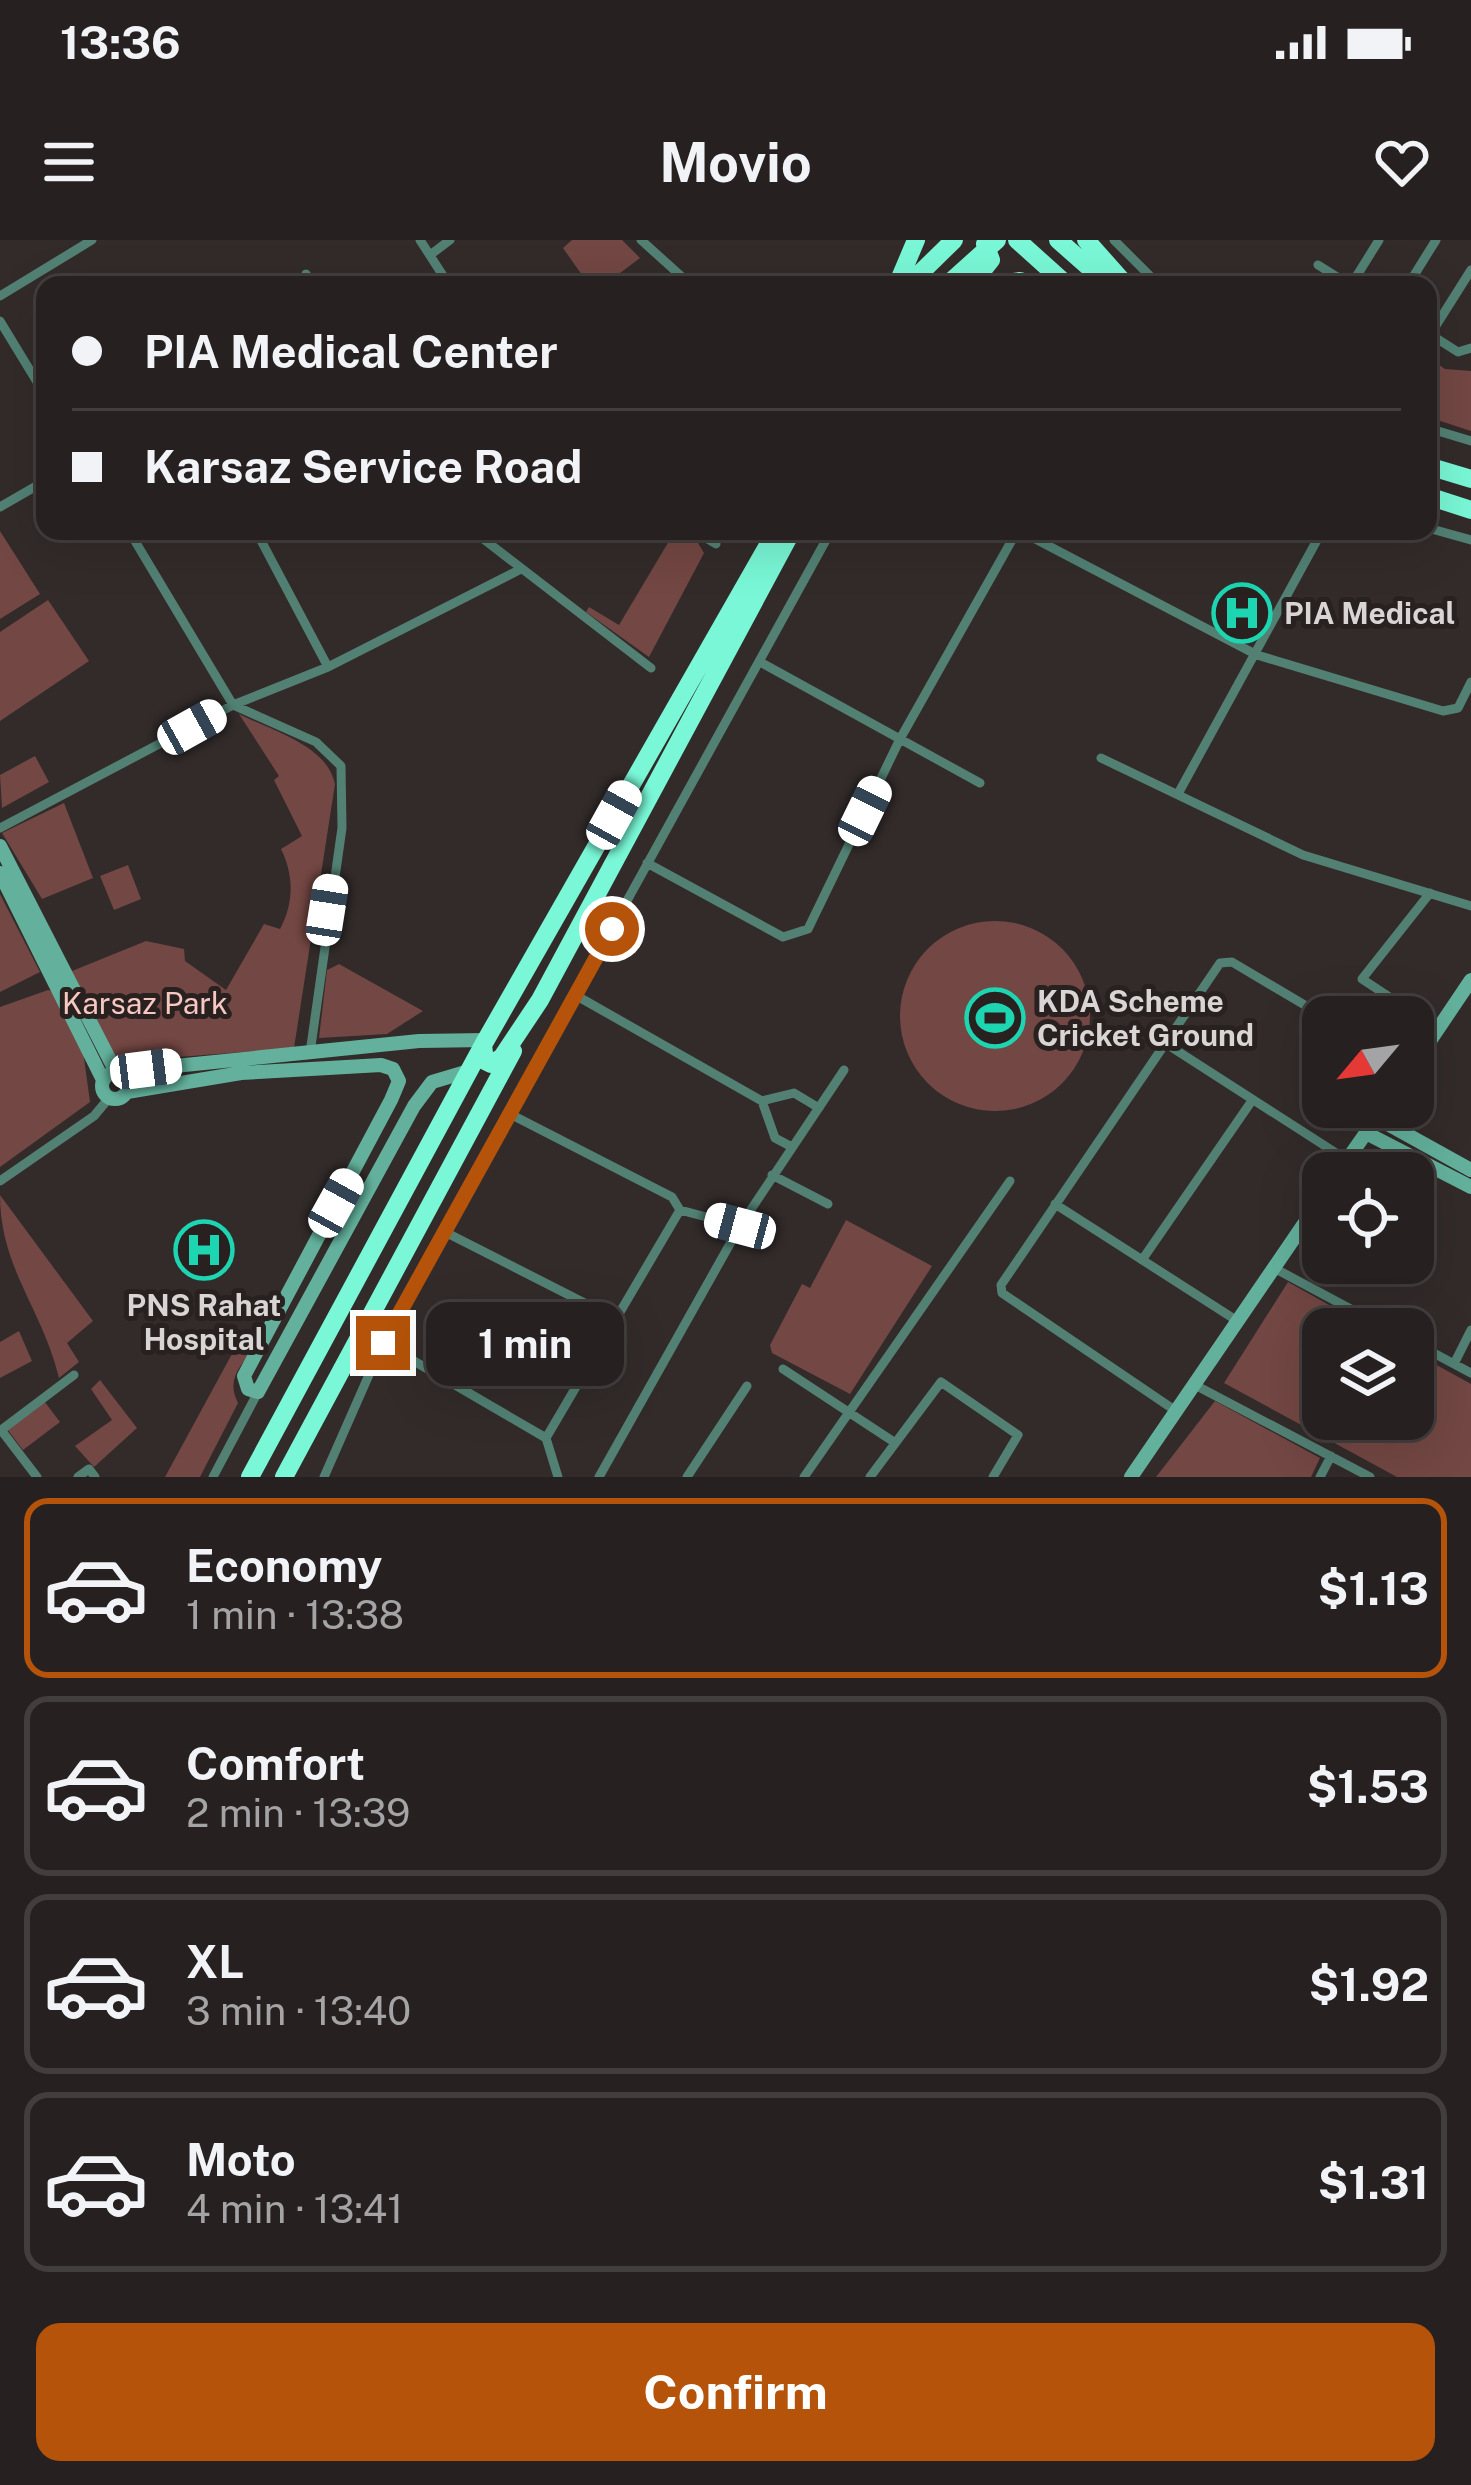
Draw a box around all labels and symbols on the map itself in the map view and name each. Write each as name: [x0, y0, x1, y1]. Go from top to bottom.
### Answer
hospital icon: PIA Medical: [1211, 582, 1273, 644]
place label: PIA Medical: [1284, 595, 1455, 631]
car: [152, 694, 232, 760]
car: [833, 771, 897, 851]
car: [581, 775, 647, 855]
car: [304, 872, 350, 948]
route start: [585, 902, 639, 956]
place label: KDA Scheme Cricket Ground: [1037, 983, 1254, 1053]
park label: Karsaz Park: [62, 985, 228, 1021]
sports icon: KDA Scheme Cricket Ground: [964, 987, 1026, 1049]
north arrow: [1302, 996, 1434, 1128]
car: [108, 1047, 184, 1091]
car: [303, 1163, 369, 1243]
car: [701, 1199, 779, 1253]
hospital icon: PNS Rahat Hospital: [173, 1219, 235, 1281]
place label: PNS Rahat Hospital: [127, 1287, 281, 1357]
callout: 1 min: [425, 1301, 623, 1385]
route end: [356, 1316, 410, 1370]

